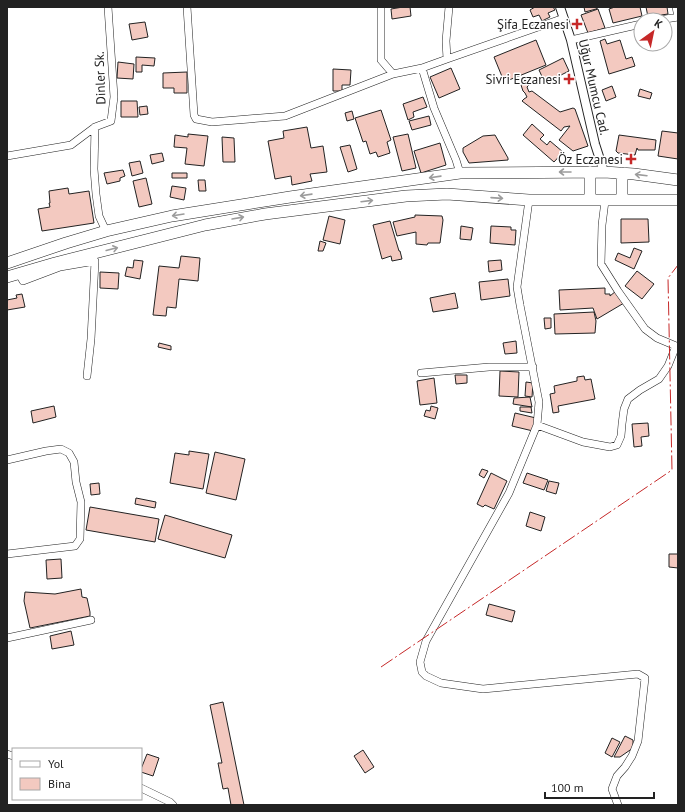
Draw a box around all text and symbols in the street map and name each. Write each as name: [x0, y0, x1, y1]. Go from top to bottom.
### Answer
north arrow: [633, 12, 673, 52]
place label: Şifa Eczanesi: [497, 16, 569, 33]
text: K: [652, 16, 665, 31]
marker: Şifa Eczanesi: [572, 19, 582, 29]
street label: Uğur Mumcu Cad.: [575, 37, 613, 137]
street label: Dinler Sk.: [91, 51, 109, 105]
place label: Sivri Eczanesi: [485, 71, 561, 88]
marker: Sivri Eczanesi: [564, 74, 574, 84]
place label: Öz Eczanesi: [558, 151, 623, 168]
marker: Öz Eczanesi: [626, 154, 636, 164]
one-way arrow: [559, 168, 572, 176]
one-way arrow: [635, 171, 648, 179]
one-way arrow: [429, 173, 442, 181]
one-way arrow: [300, 191, 313, 199]
one-way arrow: [490, 194, 503, 201]
one-way arrow: [360, 197, 373, 205]
one-way arrow: [172, 212, 185, 220]
one-way arrow: [232, 214, 245, 222]
one-way arrow: [105, 244, 118, 252]
legend: [12, 748, 142, 800]
text: Yol: [48, 756, 64, 771]
scale bar: [545, 774, 654, 800]
text: Bina: [48, 776, 71, 791]
text: 100 m: [551, 780, 584, 795]

